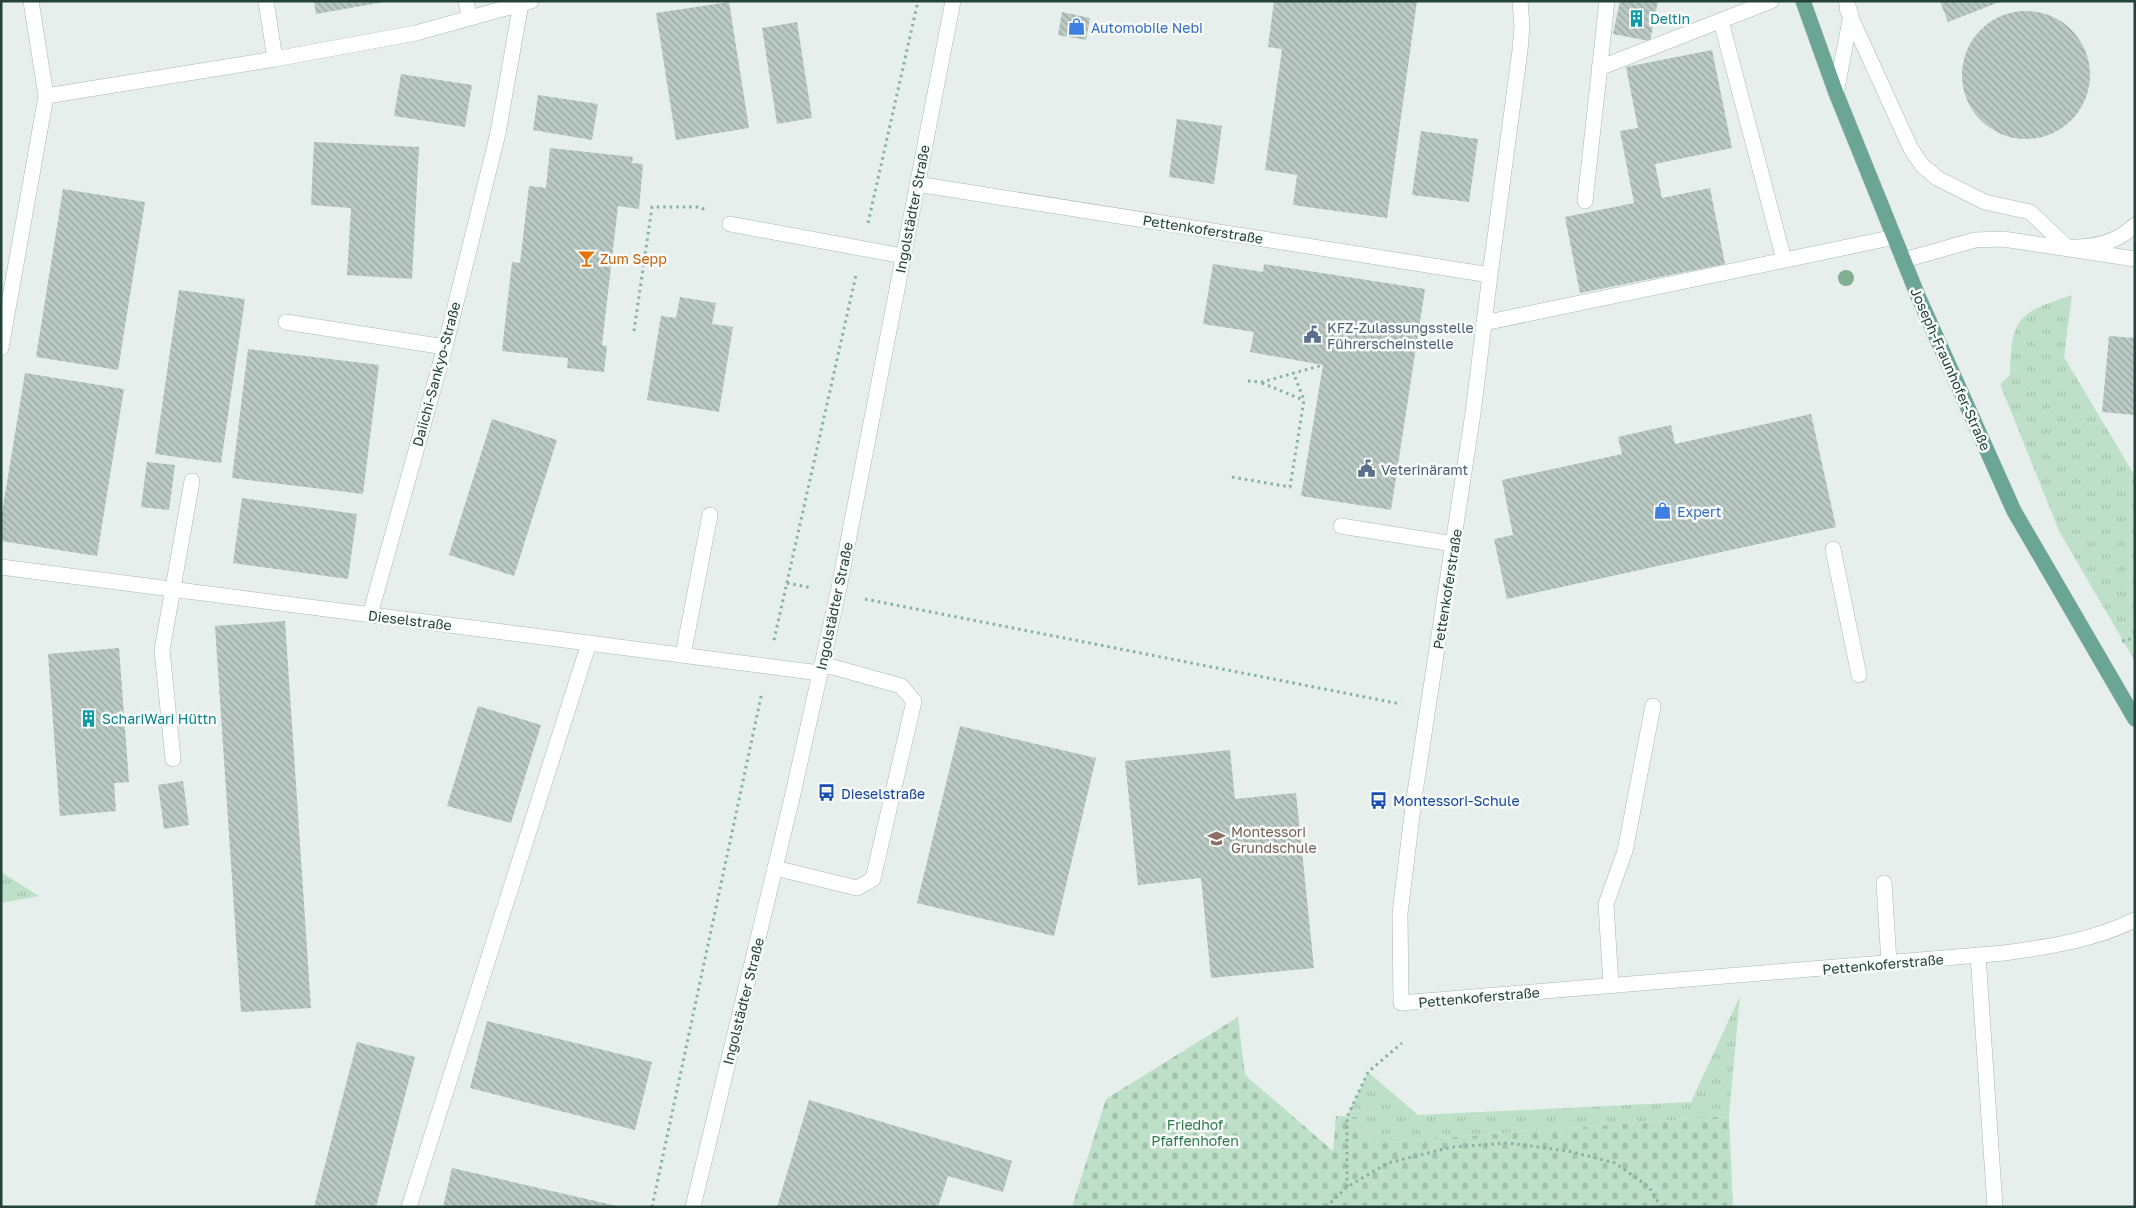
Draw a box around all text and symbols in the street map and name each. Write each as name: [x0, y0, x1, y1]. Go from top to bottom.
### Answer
building icon: Deltin: [1626, 8, 1646, 28]
place label: Deltin: [1650, 10, 1690, 27]
shop icon: Automobile Nebi: [1067, 17, 1087, 37]
place label: Automobile Nebi: [1091, 19, 1203, 36]
street label: Ingolstädter Straße: [891, 143, 933, 275]
street label: Pettenkoferstraße: [1141, 211, 1265, 247]
bar icon: Zum Sepp: [576, 248, 596, 268]
place label: Zum Sepp: [600, 250, 667, 267]
street label: Joseph-Fraunhofer-Straße: [1907, 285, 1995, 453]
street label: Daiichi-Sankyo-Straße: [408, 300, 464, 448]
place label: KFZ-Zulassungsstelle Führerscheinstelle: [1327, 319, 1474, 352]
public building icon: KFZ-Zulassungsstelle Führerscheinstelle: [1303, 325, 1323, 345]
public building icon: Veterinäramt: [1357, 459, 1377, 479]
place label: Veterinäramt: [1381, 461, 1468, 478]
shop icon: Expert: [1653, 501, 1673, 521]
place label: Expert: [1677, 503, 1721, 520]
street label: Pettenkoferstraße: [1429, 527, 1465, 651]
street label: Ingolstädter Straße: [812, 540, 856, 672]
street label: Dieselstraße: [367, 606, 453, 634]
building icon: SchariWari Hüttn: [78, 708, 98, 728]
place label: SchariWari Hüttn: [102, 710, 217, 727]
bus stop icon: Dieselstraße: [817, 783, 837, 803]
place label: Dieselstraße: [841, 785, 925, 802]
bus stop icon: Montessori-Schule: [1369, 790, 1389, 810]
place label: Montessori-Schule: [1393, 792, 1520, 809]
place label: Montessori Grundschule: [1231, 823, 1317, 856]
school or university icon: Montessori Grundschule: [1207, 829, 1227, 849]
street label: Ingolstädter Straße: [719, 936, 767, 1066]
street label: Pettenkoferstraße: [1822, 950, 1944, 978]
street label: Pettenkoferstraße: [1418, 983, 1540, 1011]
park label: Friedhof Pfaffenhofen: [1151, 1116, 1239, 1149]

